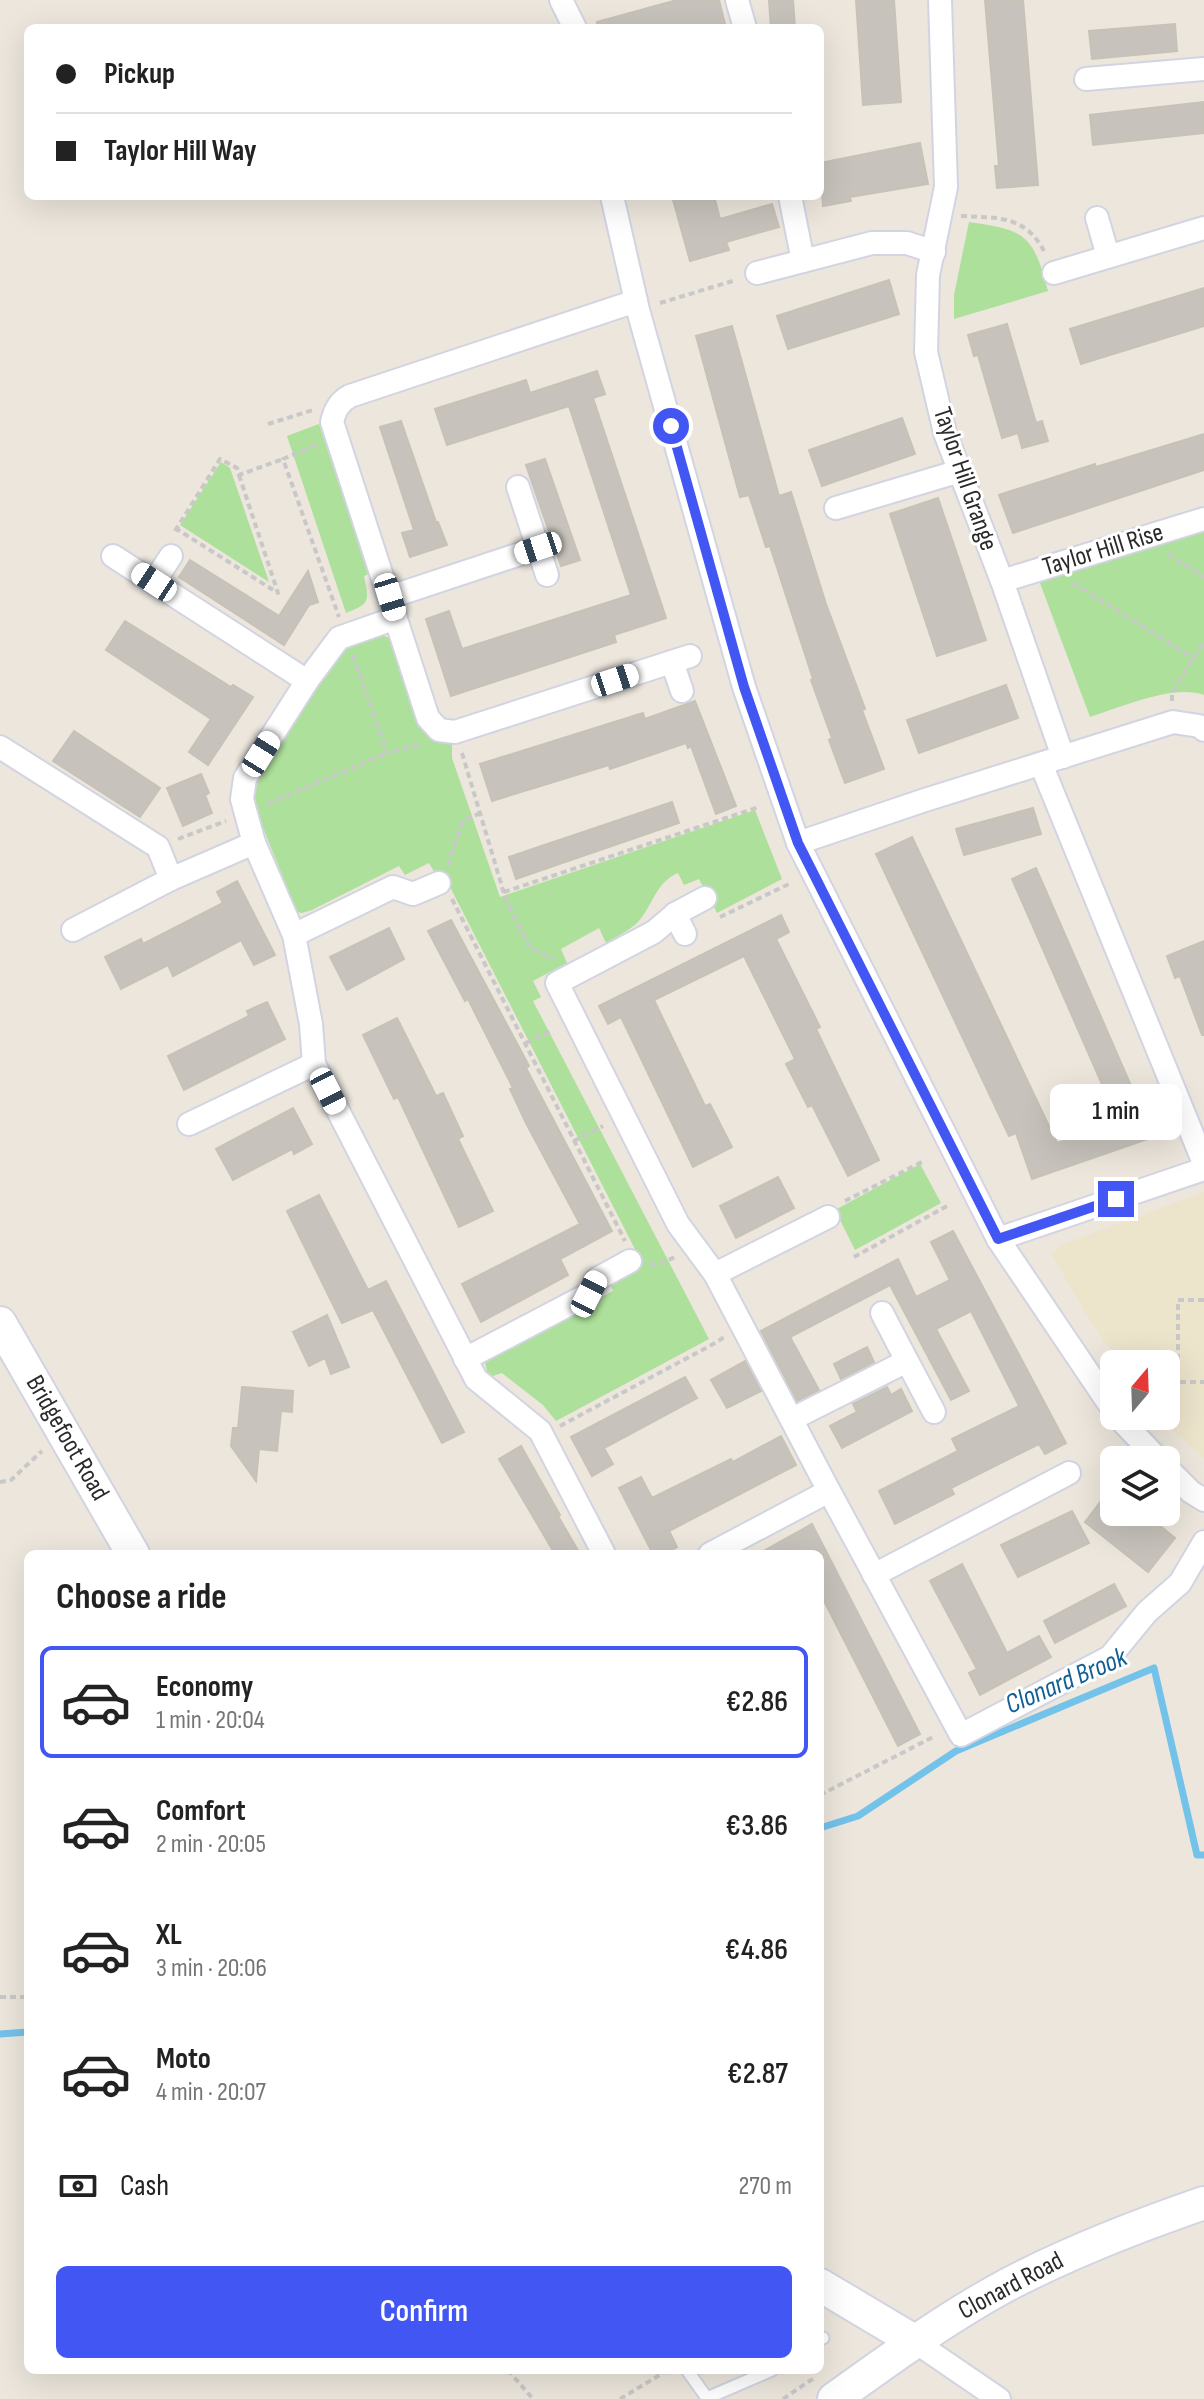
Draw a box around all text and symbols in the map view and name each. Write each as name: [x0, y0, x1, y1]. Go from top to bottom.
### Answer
text: Pickup: [104, 56, 175, 92]
text: Taylor Hill Way: [104, 133, 256, 169]
street label: Taylor Hill Grange: [926, 403, 1004, 555]
route start: [653, 408, 689, 444]
street label: Taylor Hill Rise: [1039, 517, 1167, 583]
car: [511, 529, 565, 567]
car: [127, 559, 181, 605]
car: [372, 571, 408, 623]
car: [588, 661, 642, 699]
car: [238, 727, 284, 781]
car: [306, 1064, 350, 1118]
callout: 1 min: [1050, 1083, 1182, 1139]
text: 1 min: [1092, 1096, 1140, 1127]
route end: [1098, 1181, 1134, 1217]
car: [567, 1267, 611, 1321]
north arrow: [1100, 1350, 1180, 1430]
map controls: [1100, 1350, 1180, 1526]
street label: Bridgefoot Road: [19, 1370, 115, 1506]
button: layers: [1100, 1446, 1180, 1526]
text: Choose a ride: [56, 1576, 227, 1619]
water label: Clonard Brook: [1000, 1640, 1133, 1721]
icon: car: [60, 1666, 132, 1738]
text: Economy: [156, 1669, 253, 1705]
text: €2.86: [726, 1684, 788, 1720]
text: 1 min · 20:04: [156, 1705, 265, 1736]
icon: car: [60, 1790, 132, 1862]
text: Comfort: [156, 1793, 246, 1829]
text: €3.86: [725, 1808, 788, 1844]
text: 2 min · 20:05: [156, 1829, 266, 1860]
icon: car: [60, 1914, 132, 1986]
text: XL: [156, 1917, 182, 1953]
text: €4.86: [725, 1932, 788, 1968]
text: 3 min · 20:06: [156, 1953, 267, 1984]
icon: car: [60, 2038, 132, 2110]
text: Moto: [156, 2041, 211, 2077]
text: €2.87: [727, 2056, 788, 2092]
text: 4 min · 20:07: [156, 2077, 266, 2108]
icon: cash: [56, 2164, 100, 2208]
text: Cash: [120, 2168, 169, 2204]
text: 270 m: [739, 2171, 792, 2202]
street label: Clonard Road: [953, 2245, 1069, 2327]
button: Confirm: [56, 2266, 792, 2358]

